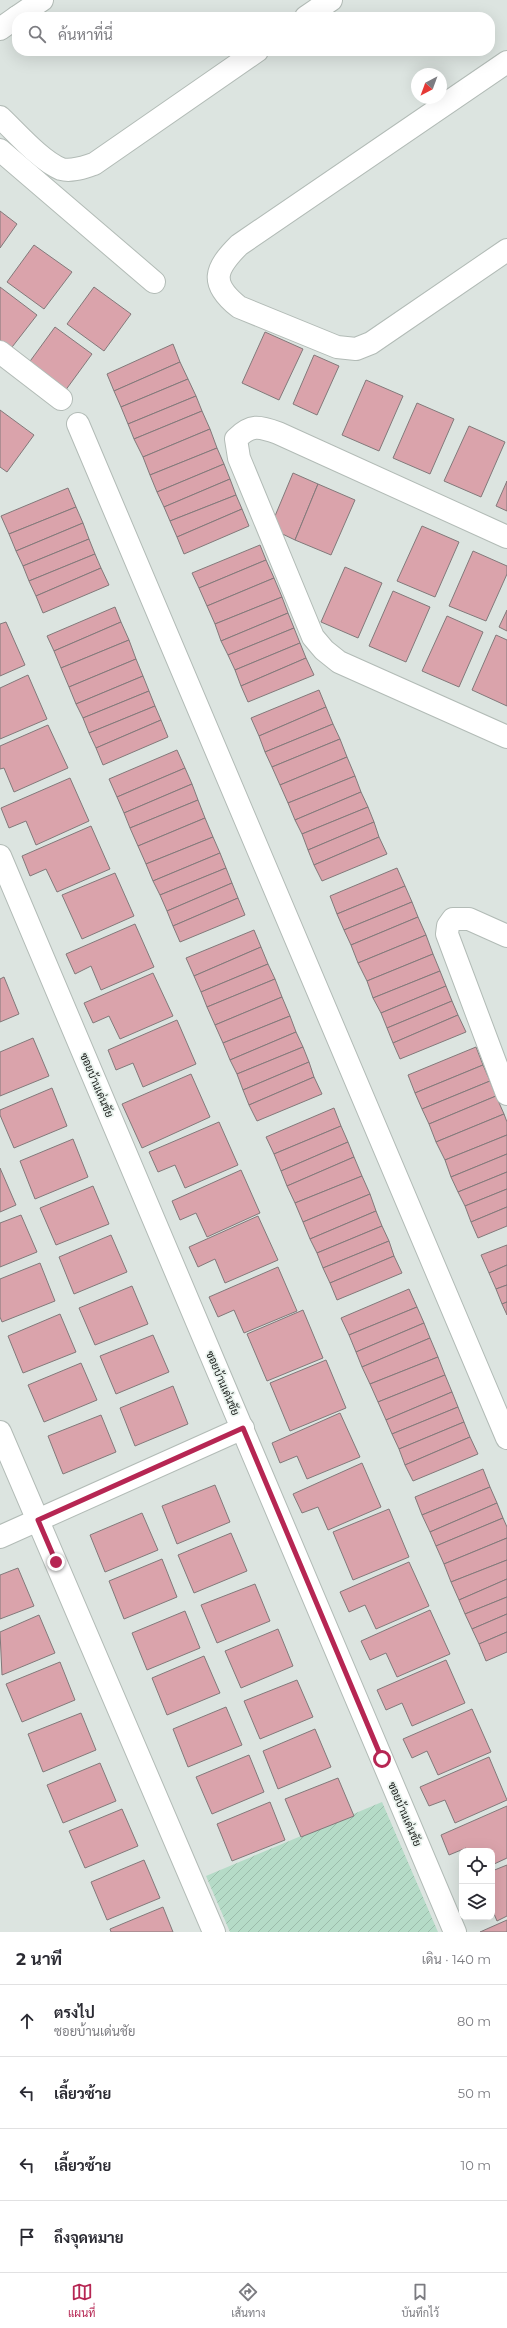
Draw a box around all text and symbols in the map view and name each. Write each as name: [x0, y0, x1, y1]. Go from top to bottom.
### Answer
search box: [12, 12, 495, 56]
icon: search: [26, 23, 48, 45]
text: ค้นหาที่นี่: [58, 25, 113, 44]
north arrow: [411, 68, 447, 104]
street label: ซอยบ้านเด่นชัย: [77, 1051, 117, 1119]
street label: ซอยบ้านเด่นชัย: [203, 1349, 243, 1417]
route end: [47, 1553, 65, 1571]
route start: [373, 1750, 391, 1768]
street label: ซอยบ้านเด่นชัย: [385, 1780, 425, 1848]
map controls: [459, 1848, 495, 1920]
button: locate: [459, 1848, 495, 1884]
button: layers: [459, 1884, 495, 1920]
text: 2 นาที: [16, 1949, 62, 1969]
text: เดิน · 140 m: [422, 1951, 491, 1967]
text: ตรงไป: [54, 2003, 95, 2022]
icon: ahead: [16, 2010, 38, 2032]
text: 80 m: [457, 2013, 491, 2029]
text: ซอยบ้านเด่นชัย: [54, 2023, 135, 2039]
icon: left: [16, 2082, 38, 2104]
text: เลี้ยวซ้าย: [54, 2084, 111, 2103]
text: 50 m: [458, 2085, 491, 2101]
icon: left: [16, 2154, 38, 2176]
text: เลี้ยวซ้าย: [54, 2156, 111, 2175]
text: 10 m: [461, 2157, 491, 2173]
icon: arrive: [16, 2226, 38, 2248]
text: ถึงจุดหมาย: [54, 2228, 124, 2247]
tab: แผนที่: [68, 2281, 95, 2320]
tab: เส้นทาง: [231, 2281, 266, 2320]
tab: บันทึกไว้: [401, 2281, 439, 2320]

